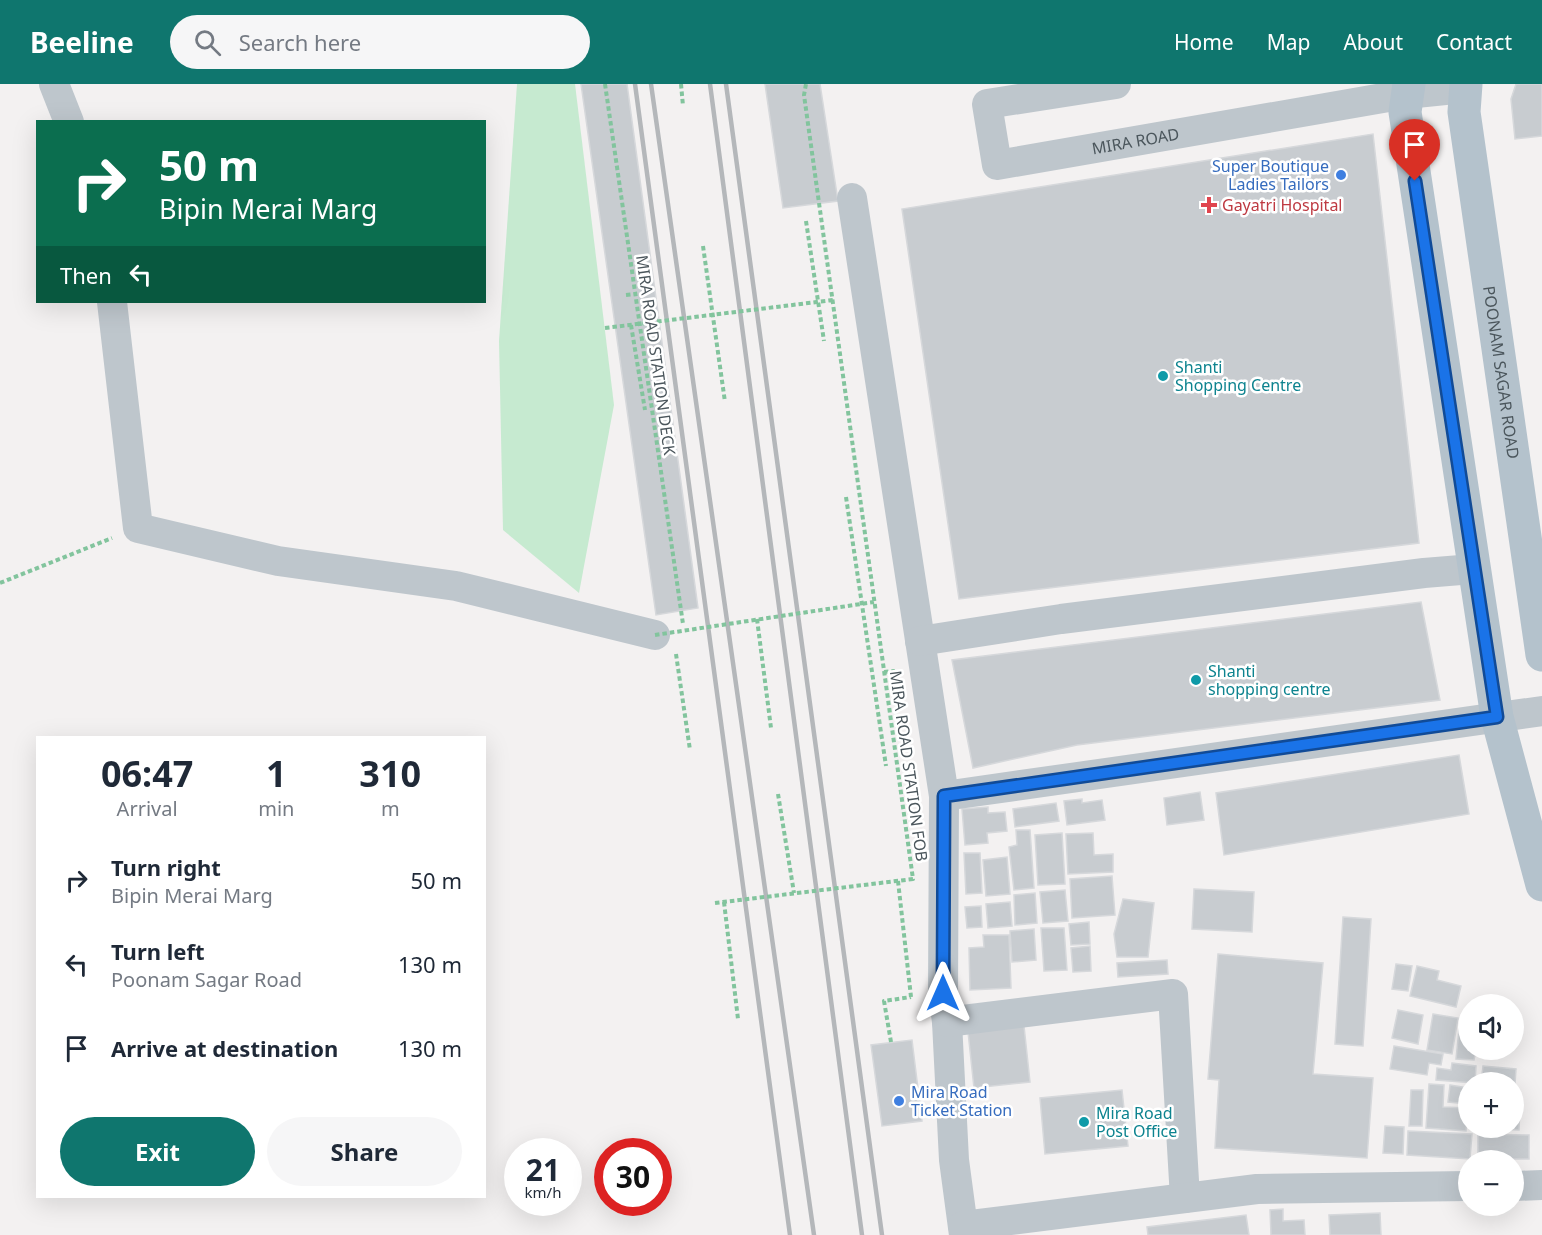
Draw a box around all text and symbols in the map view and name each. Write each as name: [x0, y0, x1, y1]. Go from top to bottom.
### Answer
search box: [170, 15, 590, 69]
text: Beeline: [30, 23, 134, 61]
icon: search: [191, 26, 224, 59]
text: Search here: [239, 27, 361, 57]
text: Home: [1174, 28, 1234, 56]
text: Map: [1267, 28, 1310, 56]
text: About: [1343, 28, 1403, 56]
text: Contact: [1436, 28, 1512, 56]
pin: [1389, 119, 1440, 181]
street label: MIRA ROAD: [1090, 123, 1181, 159]
icon: arrive: [1398, 128, 1431, 161]
text: 50 m: [159, 136, 259, 193]
icon: right: [60, 144, 138, 222]
place label: Super Boutique Ladies Tailors: [1212, 155, 1329, 195]
marker: Super Boutique Ladies Tailors: [1334, 168, 1348, 182]
text: Bipin Merai Marg: [159, 190, 377, 227]
place label: Gayatri Hospital: [1222, 194, 1342, 216]
marker: Gayatri Hospital: [1200, 196, 1218, 214]
street label: MIRA ROAD STATION DECK: [631, 254, 681, 457]
icon: left: [124, 258, 157, 291]
text: Then: [60, 260, 112, 290]
street label: POONAM SAGAR ROAD: [1478, 284, 1525, 460]
place label: Shanti Shopping Centre: [1175, 356, 1301, 396]
marker: Shanti Shopping Centre: [1156, 369, 1170, 383]
place label: Shanti shopping centre: [1208, 660, 1331, 700]
street label: MIRA ROAD STATION FOB: [885, 669, 933, 863]
marker: Shanti shopping centre: [1189, 673, 1203, 687]
text: 06:47: [101, 749, 193, 798]
text: 1: [266, 749, 287, 798]
text: 310: [359, 749, 421, 798]
text: Arrival: [117, 795, 178, 822]
text: min: [258, 795, 294, 822]
text: m: [381, 795, 400, 822]
text: Turn right: [111, 852, 221, 882]
icon: right: [60, 864, 93, 897]
text: 50 m: [411, 865, 462, 895]
text: Bipin Merai Marg: [111, 882, 273, 909]
text: Turn left: [111, 936, 205, 966]
icon: left: [60, 948, 93, 981]
text: 130 m: [398, 949, 462, 979]
position arrow: [911, 961, 975, 1025]
text: Poonam Sagar Road: [111, 966, 302, 993]
map controls: [1458, 994, 1524, 1216]
button: sound: [1458, 994, 1524, 1060]
icon: arrive: [60, 1032, 93, 1065]
text: Arrive at destination: [111, 1033, 338, 1063]
text: 130 m: [398, 1033, 462, 1063]
button: +: [1458, 1072, 1524, 1138]
place label: Mira Road Ticket Station: [911, 1081, 1012, 1121]
marker: Mira Road Ticket Station: [892, 1094, 906, 1108]
place label: Mira Road Post Office: [1096, 1102, 1177, 1142]
marker: Mira Road Post Office: [1077, 1115, 1091, 1129]
button: Exit: [60, 1117, 255, 1186]
button: Share: [267, 1117, 462, 1186]
speed limit sign: 30: [594, 1138, 672, 1216]
text: 21: [526, 1149, 560, 1190]
button: −: [1458, 1150, 1524, 1216]
text: km/h: [525, 1182, 561, 1202]

